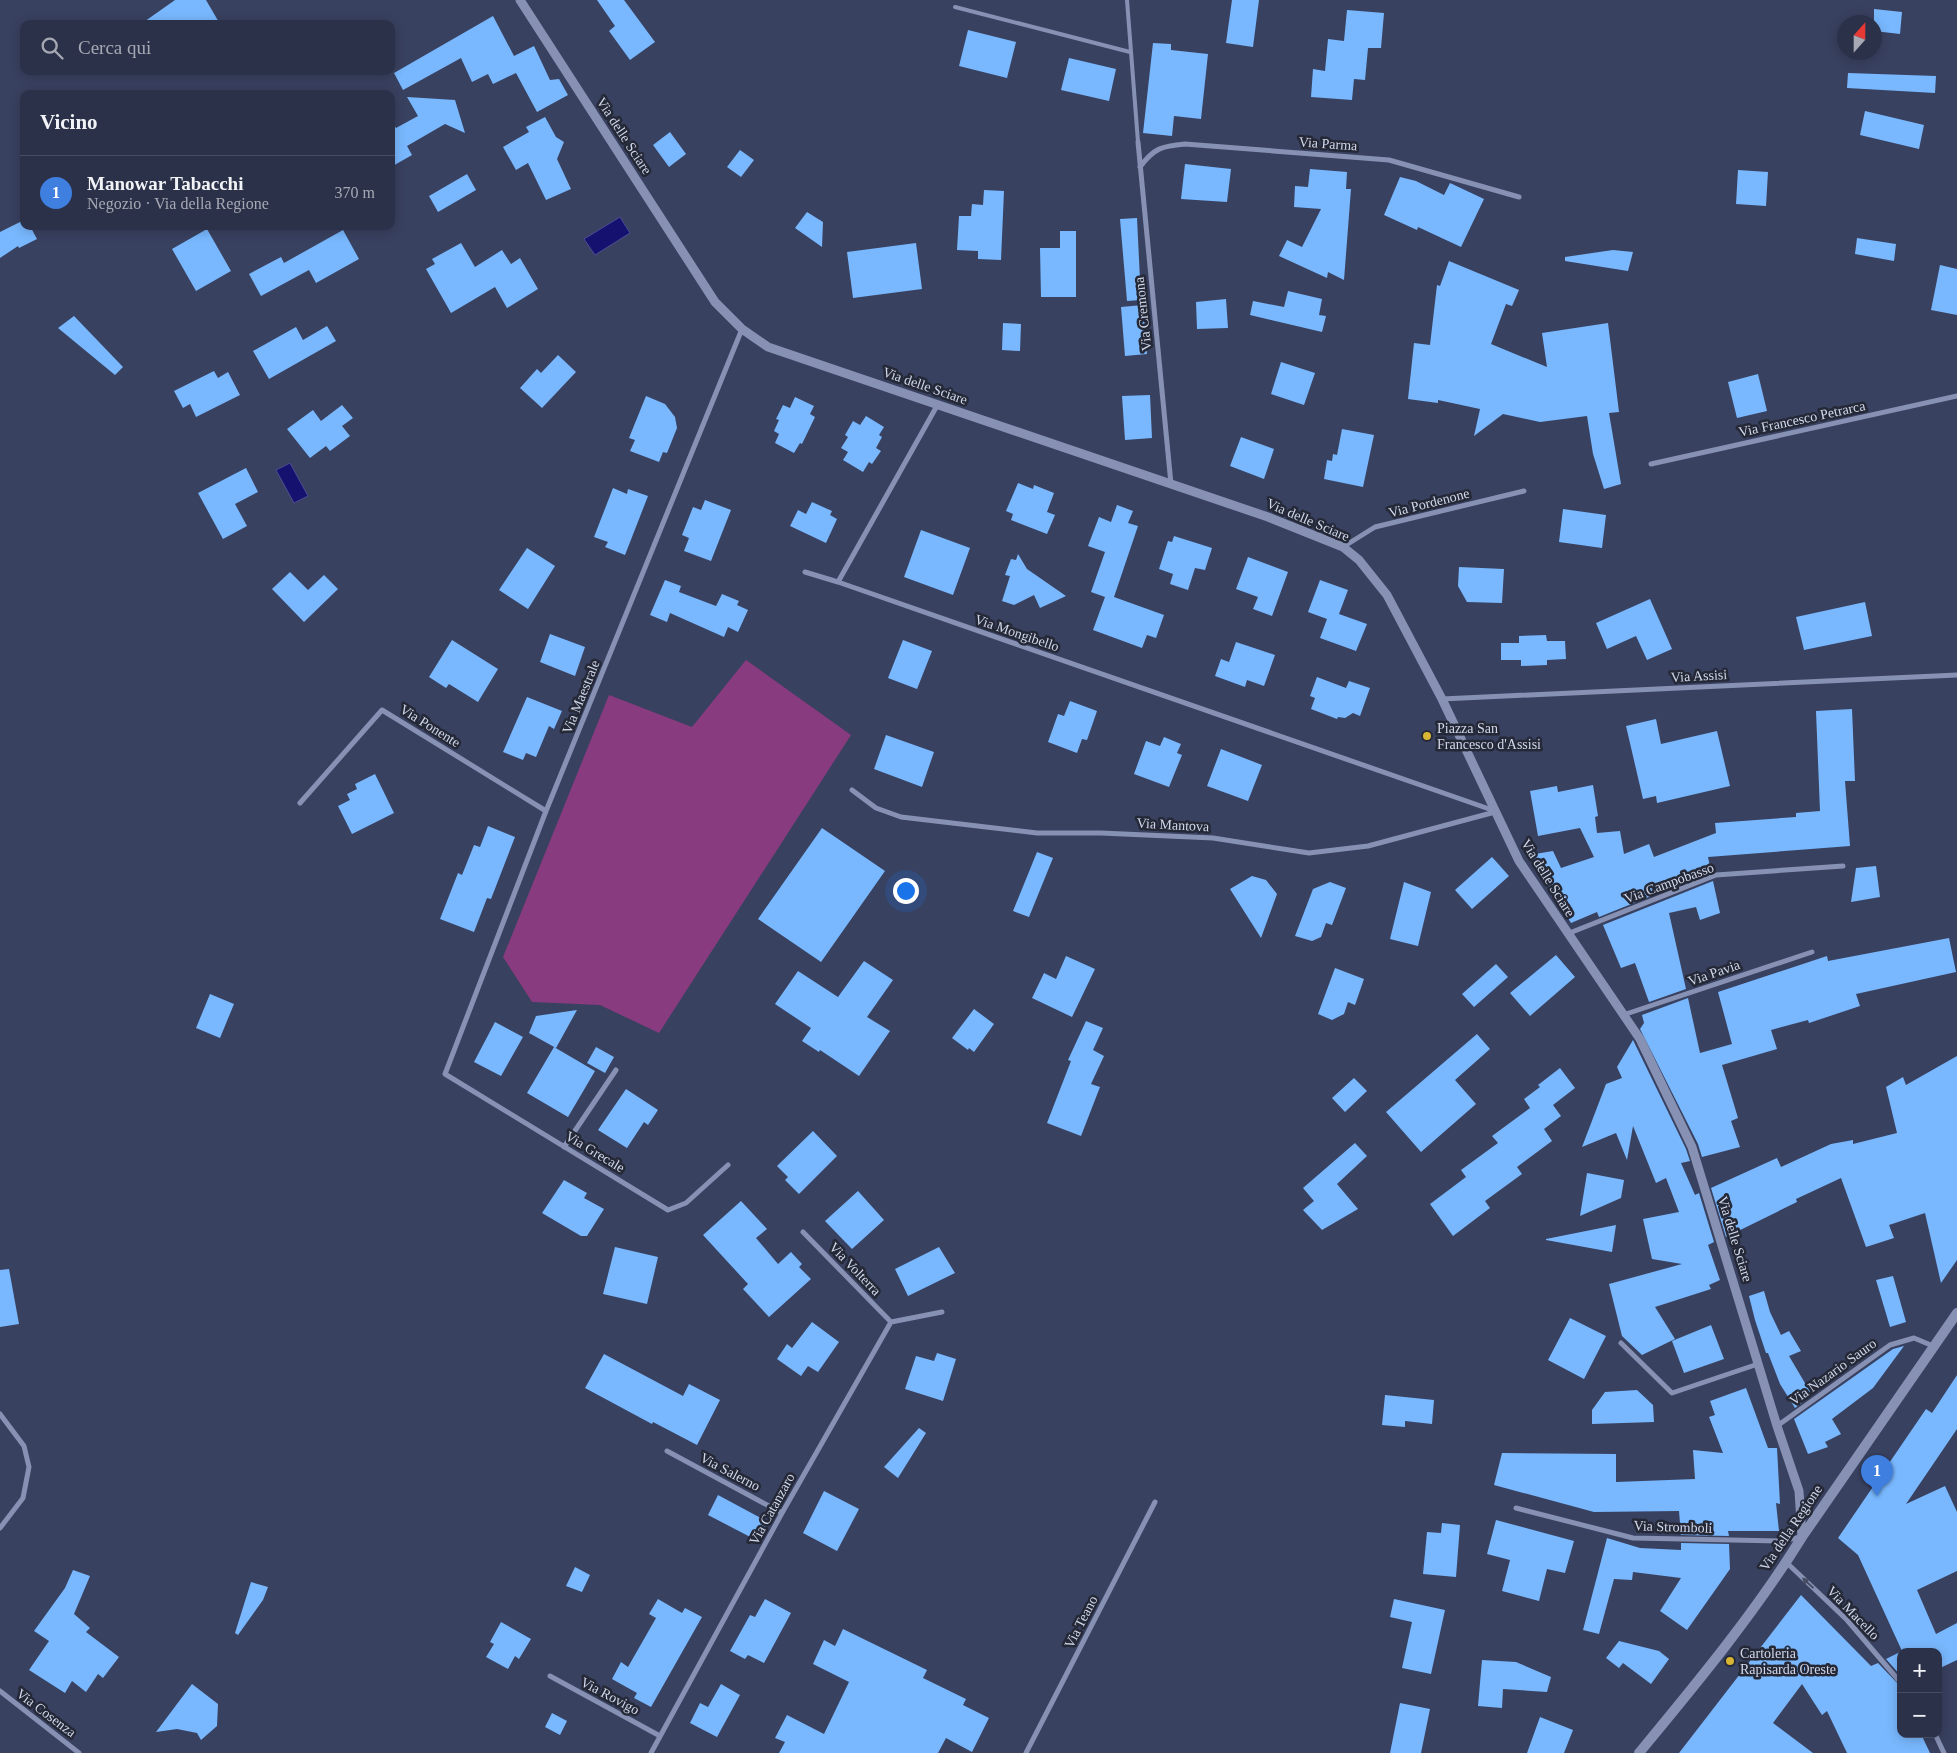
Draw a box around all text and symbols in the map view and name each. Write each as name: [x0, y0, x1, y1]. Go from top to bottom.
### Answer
north arrow: [1837, 15, 1882, 60]
search box: [20, 20, 395, 75]
icon: search: [38, 34, 66, 62]
text: Cerca qui: [78, 37, 151, 58]
street label: Via delle Sciare: [594, 95, 654, 177]
text: Vicino: [40, 110, 98, 134]
street label: Via Parma: [1298, 134, 1359, 154]
text: Manowar Tabacchi: [87, 173, 243, 194]
text: 1: [52, 184, 60, 201]
text: 370 m: [335, 184, 375, 201]
text: Negozio · Via della Regione: [87, 195, 269, 212]
street label: Via Cremona: [1132, 276, 1154, 352]
street label: Via delle Sciare: [881, 364, 969, 408]
street label: Via Francesco Petrarca: [1737, 398, 1867, 440]
street label: Via Pordenone: [1387, 486, 1471, 520]
street label: Via delle Sciare: [1264, 496, 1352, 544]
street label: Via Mongibello: [973, 612, 1061, 654]
street label: Via Maestrale: [559, 658, 603, 736]
street label: Via Assisi: [1670, 667, 1728, 685]
street label: Via Ponente: [397, 702, 463, 750]
place label: Piazza San Francesco d'Assisi: [1437, 721, 1541, 752]
marker: Piazza San Francesco d'Assisi: [1421, 730, 1433, 742]
street label: Via Mantova: [1136, 816, 1210, 834]
street label: Via delle Sciare: [1518, 836, 1578, 920]
street label: Via Campobasso: [1622, 860, 1716, 906]
your location: [893, 878, 919, 904]
street label: Via Pavia: [1686, 957, 1743, 989]
street label: Via Grecale: [563, 1128, 627, 1176]
street label: Via delle Sciare: [1715, 1194, 1755, 1284]
street label: Via Volterra: [826, 1240, 884, 1299]
street label: Via Nazario Sauro: [1787, 1336, 1879, 1408]
street label: Via Salerno: [698, 1450, 762, 1494]
pin: 1: [1861, 1455, 1893, 1496]
street label: Via Catanzaro: [746, 1471, 798, 1547]
street label: Via della Regione: [1757, 1482, 1825, 1574]
street label: Via Stromboli: [1633, 1518, 1713, 1536]
one-way arrow: [1802, 1577, 1814, 1589]
street label: Via Macello: [1824, 1583, 1882, 1643]
street label: Via Teano: [1061, 1593, 1101, 1651]
place label: Cartoleria Rapisarda Oreste: [1740, 1646, 1836, 1677]
map controls: [1897, 1648, 1942, 1738]
button: +: [1897, 1648, 1942, 1693]
marker: Cartoleria Rapisarda Oreste: [1724, 1655, 1736, 1667]
street label: Via Rovigo: [578, 1674, 642, 1718]
street label: Via Cosenza: [13, 1686, 79, 1741]
button: −: [1897, 1693, 1942, 1738]

